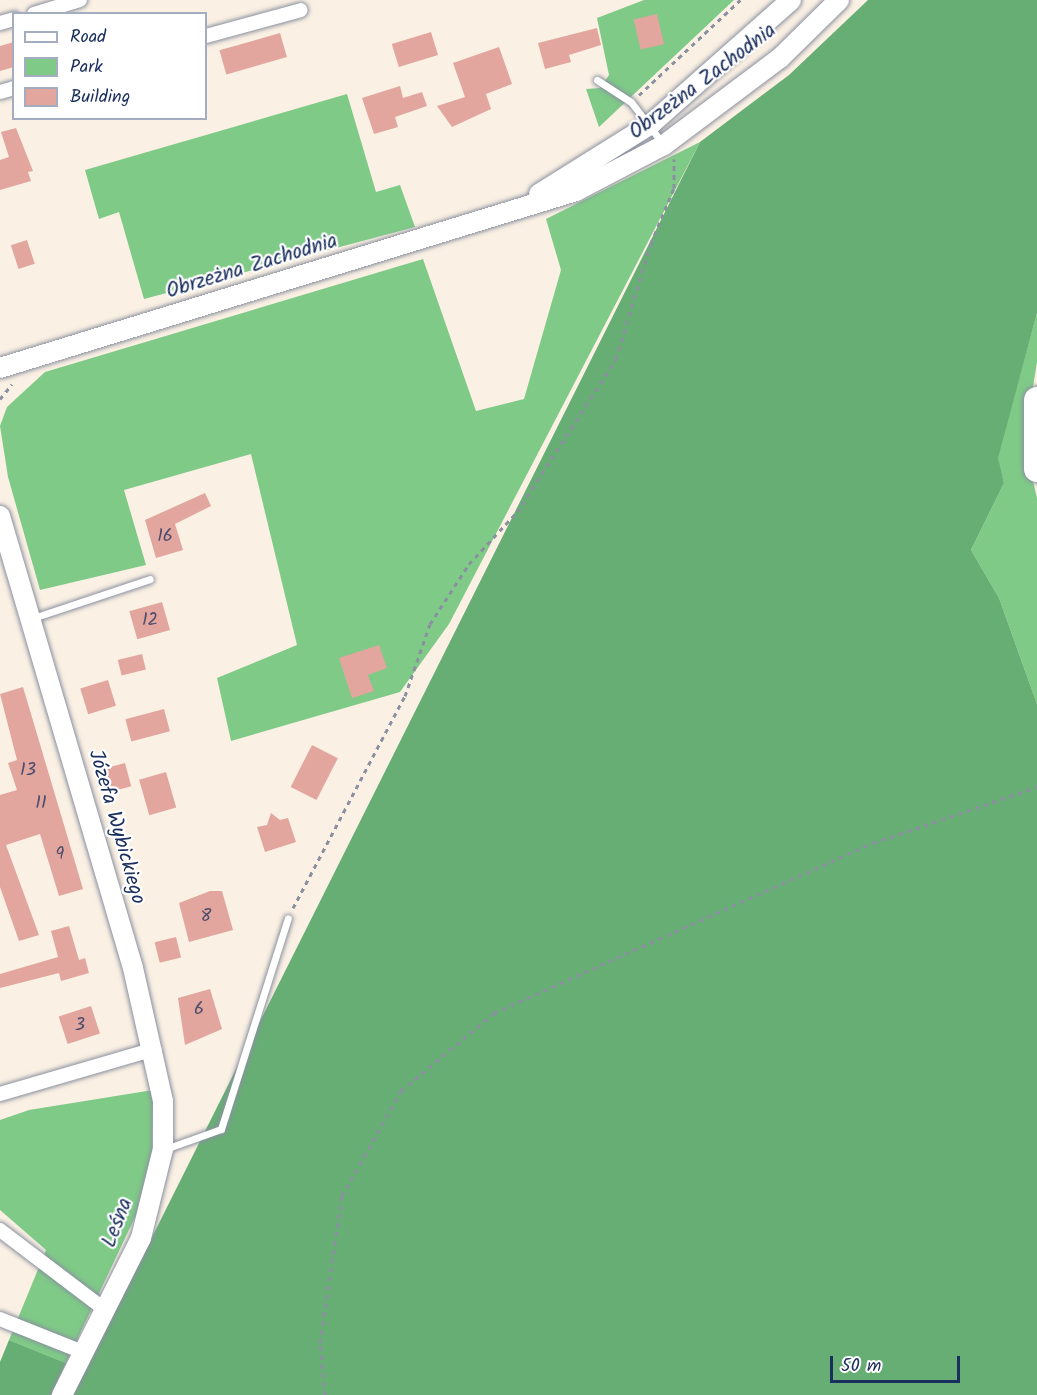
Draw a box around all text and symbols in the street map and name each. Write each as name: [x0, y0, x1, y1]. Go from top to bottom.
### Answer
legend: [12, 12, 207, 120]
street label: Obrzeżna Zachodnia: [625, 19, 781, 145]
text: Road: [70, 23, 106, 52]
text: Park: [70, 53, 103, 82]
text: Building: [70, 83, 130, 112]
street label: Obrzeżna Zachodnia: [163, 229, 341, 305]
house number: 16: [157, 526, 173, 548]
house number: 12: [142, 610, 158, 632]
street label: Józefa Wybickiego: [82, 747, 150, 907]
house number: 13: [20, 760, 36, 782]
house number: 11: [35, 793, 47, 815]
house number: 9: [56, 844, 64, 866]
house number: 8: [201, 906, 211, 928]
house number: 6: [194, 999, 204, 1021]
house number: 3: [75, 1015, 85, 1037]
street label: Leśna: [97, 1195, 139, 1251]
scale bar: [833, 1344, 964, 1382]
text: 50 m: [841, 1352, 881, 1381]

